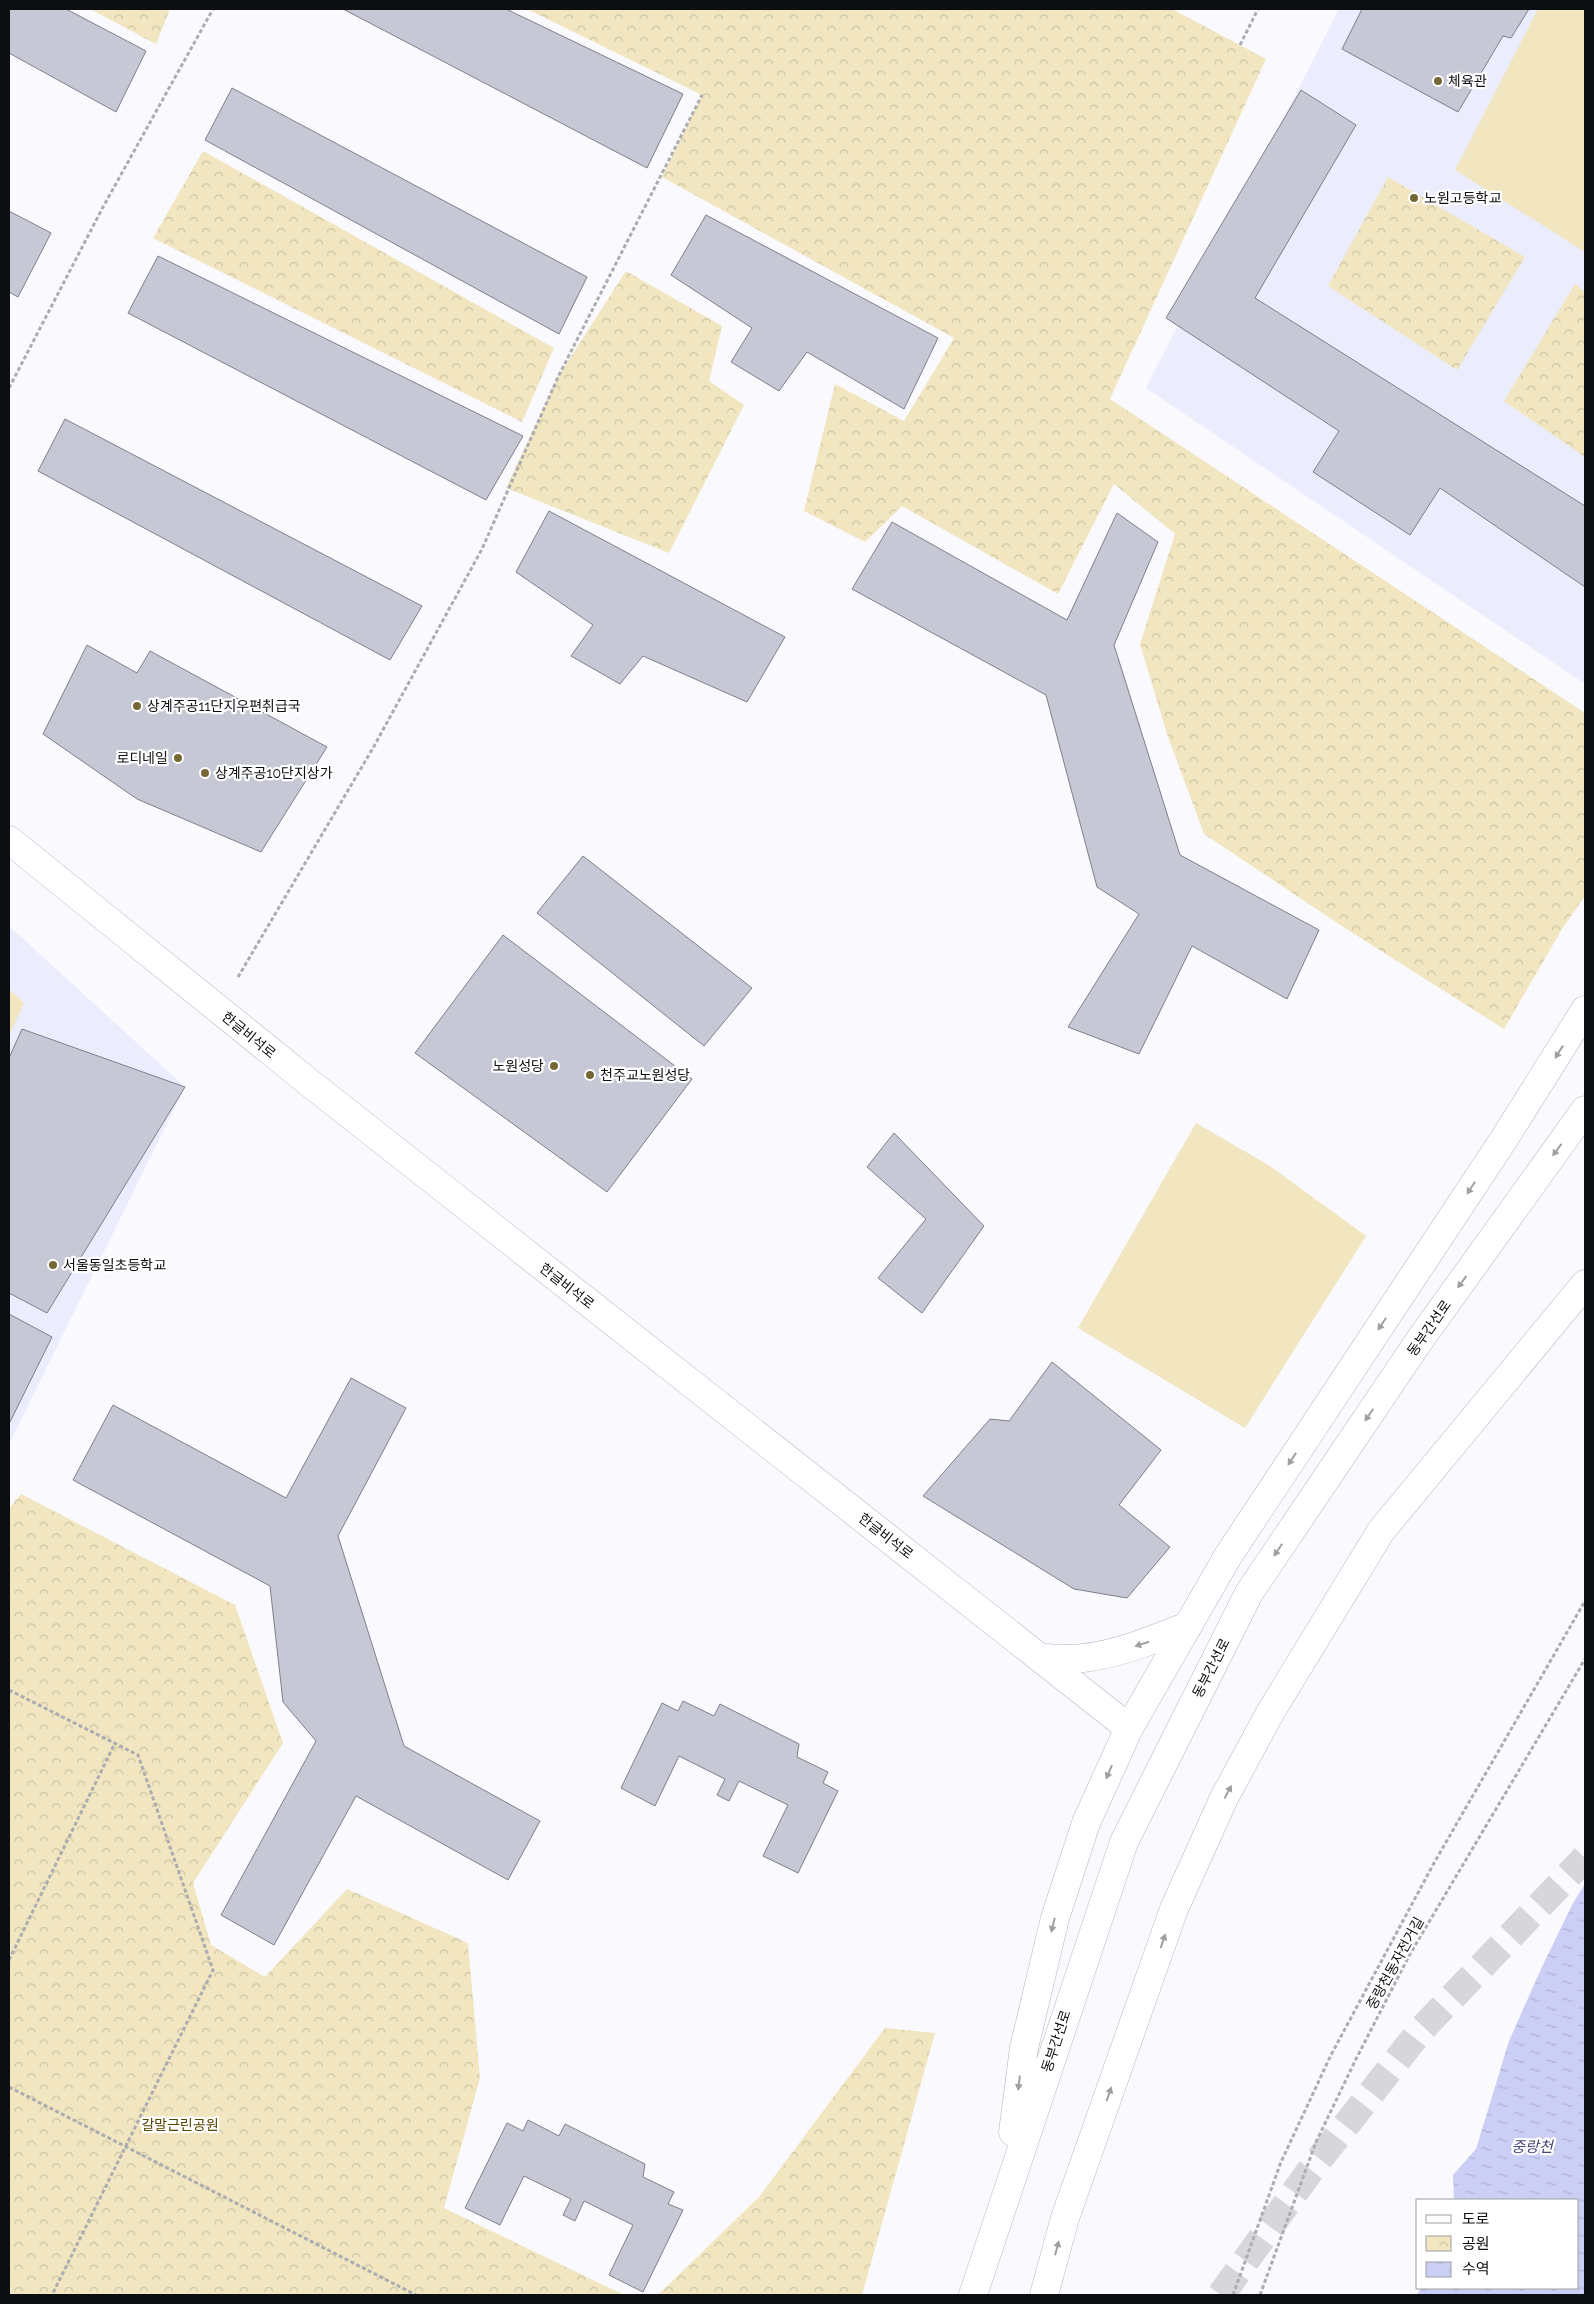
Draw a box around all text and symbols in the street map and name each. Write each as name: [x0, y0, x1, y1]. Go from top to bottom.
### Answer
place label: 체육관: [1448, 73, 1487, 89]
marker: 체육관: [1432, 75, 1444, 87]
place label: 노원고등학교: [1424, 190, 1501, 206]
marker: 노원고등학교: [1408, 192, 1420, 204]
place label: 상계주공11단지우편취급국: [147, 698, 301, 714]
marker: 상계주공11단지우편취급국: [131, 700, 143, 712]
place label: 로디네일: [116, 750, 168, 766]
marker: 로디네일: [172, 752, 184, 764]
place label: 상계주공10단지상가: [215, 765, 333, 781]
marker: 상계주공10단지상가: [199, 767, 211, 779]
street label: 한글비석로: [219, 1009, 279, 1062]
one-way arrow: [1555, 1045, 1564, 1058]
place label: 노원성당: [492, 1058, 544, 1074]
marker: 노원성당: [548, 1060, 560, 1072]
place label: 천주교노원성당: [600, 1067, 690, 1083]
marker: 천주교노원성당: [584, 1069, 596, 1081]
one-way arrow: [1552, 1143, 1562, 1157]
one-way arrow: [1467, 1182, 1476, 1195]
place label: 서울동일초등학교: [63, 1257, 166, 1273]
marker: 서울동일초등학교: [47, 1259, 59, 1271]
street label: 한글비석로: [537, 1260, 597, 1312]
one-way arrow: [1457, 1275, 1467, 1289]
street label: 동부간선로: [1404, 1297, 1454, 1359]
one-way arrow: [1377, 1317, 1387, 1331]
one-way arrow: [1364, 1409, 1374, 1422]
one-way arrow: [1287, 1453, 1297, 1466]
street label: 한글비석로: [856, 1510, 916, 1562]
one-way arrow: [1273, 1543, 1283, 1557]
street label: 동부간선로: [1189, 1636, 1233, 1700]
one-way arrow: [1135, 1640, 1150, 1648]
one-way arrow: [1105, 1765, 1113, 1779]
one-way arrow: [1224, 1785, 1232, 1799]
street label: 중랑천동자전거길: [1363, 1914, 1427, 2012]
one-way arrow: [1049, 1917, 1057, 1932]
one-way arrow: [1159, 1933, 1167, 1948]
street label: 동부간선로: [1038, 2008, 1074, 2074]
one-way arrow: [1015, 2076, 1023, 2092]
one-way arrow: [1106, 2087, 1113, 2102]
park label: 갈말근린공원: [141, 2117, 219, 2133]
water label: 중랑천: [1511, 2138, 1555, 2156]
legend: [1416, 2199, 1579, 2289]
text: 도로: [1462, 2210, 1490, 2228]
text: 공원: [1462, 2235, 1490, 2253]
one-way arrow: [1053, 2241, 1061, 2256]
text: 수역: [1462, 2260, 1490, 2278]

